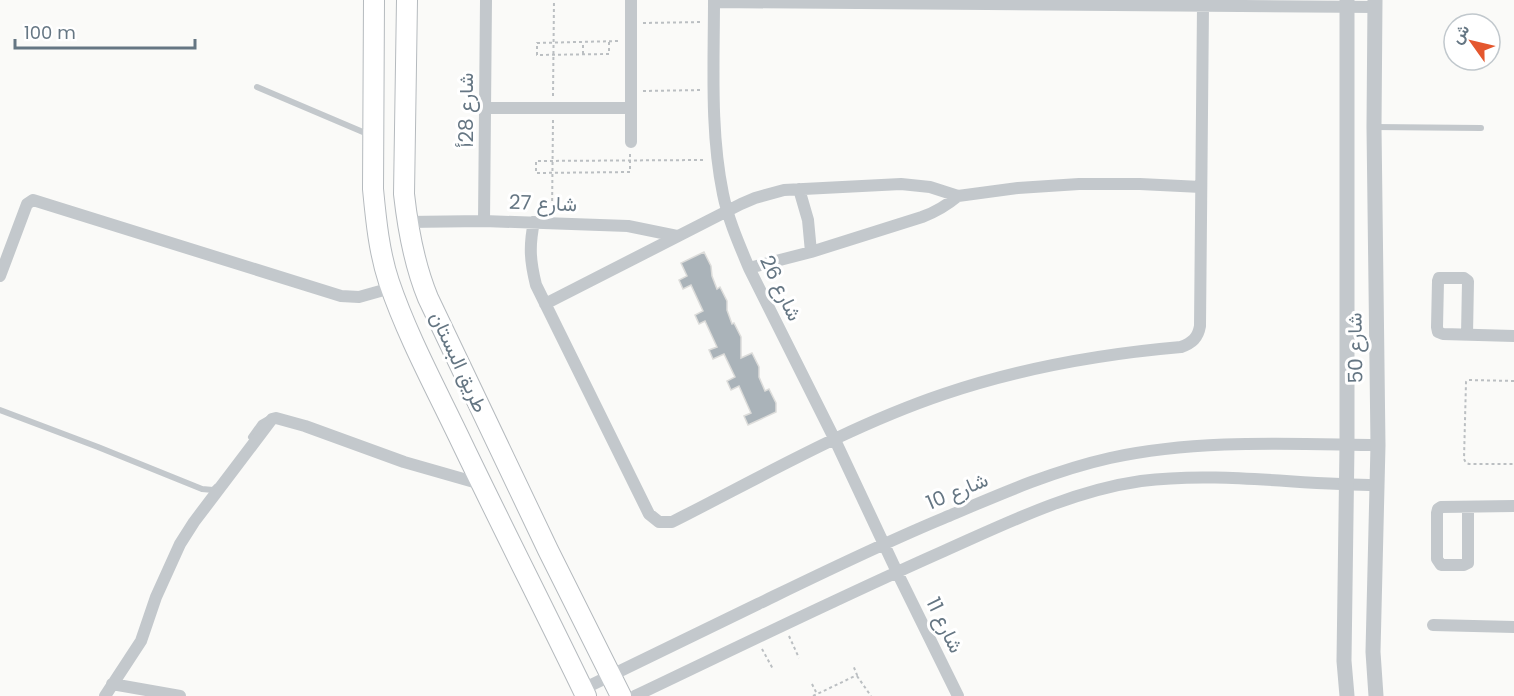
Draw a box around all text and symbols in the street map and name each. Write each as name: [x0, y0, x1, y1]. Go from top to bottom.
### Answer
scale bar: [15, 12, 195, 50]
north arrow: [1442, 12, 1502, 72]
text: ش: [1445, 19, 1475, 48]
text: 100 m: [24, 20, 76, 45]
street label: شارع 28أ: [452, 73, 480, 147]
street label: شارع 27: [509, 188, 577, 218]
street label: شارع 26: [753, 251, 809, 325]
street label: طريق البستان: [423, 307, 495, 417]
street label: شارع 50: [1340, 312, 1370, 384]
street label: شارع 10: [922, 466, 992, 516]
street label: شارع 11: [920, 593, 970, 657]

